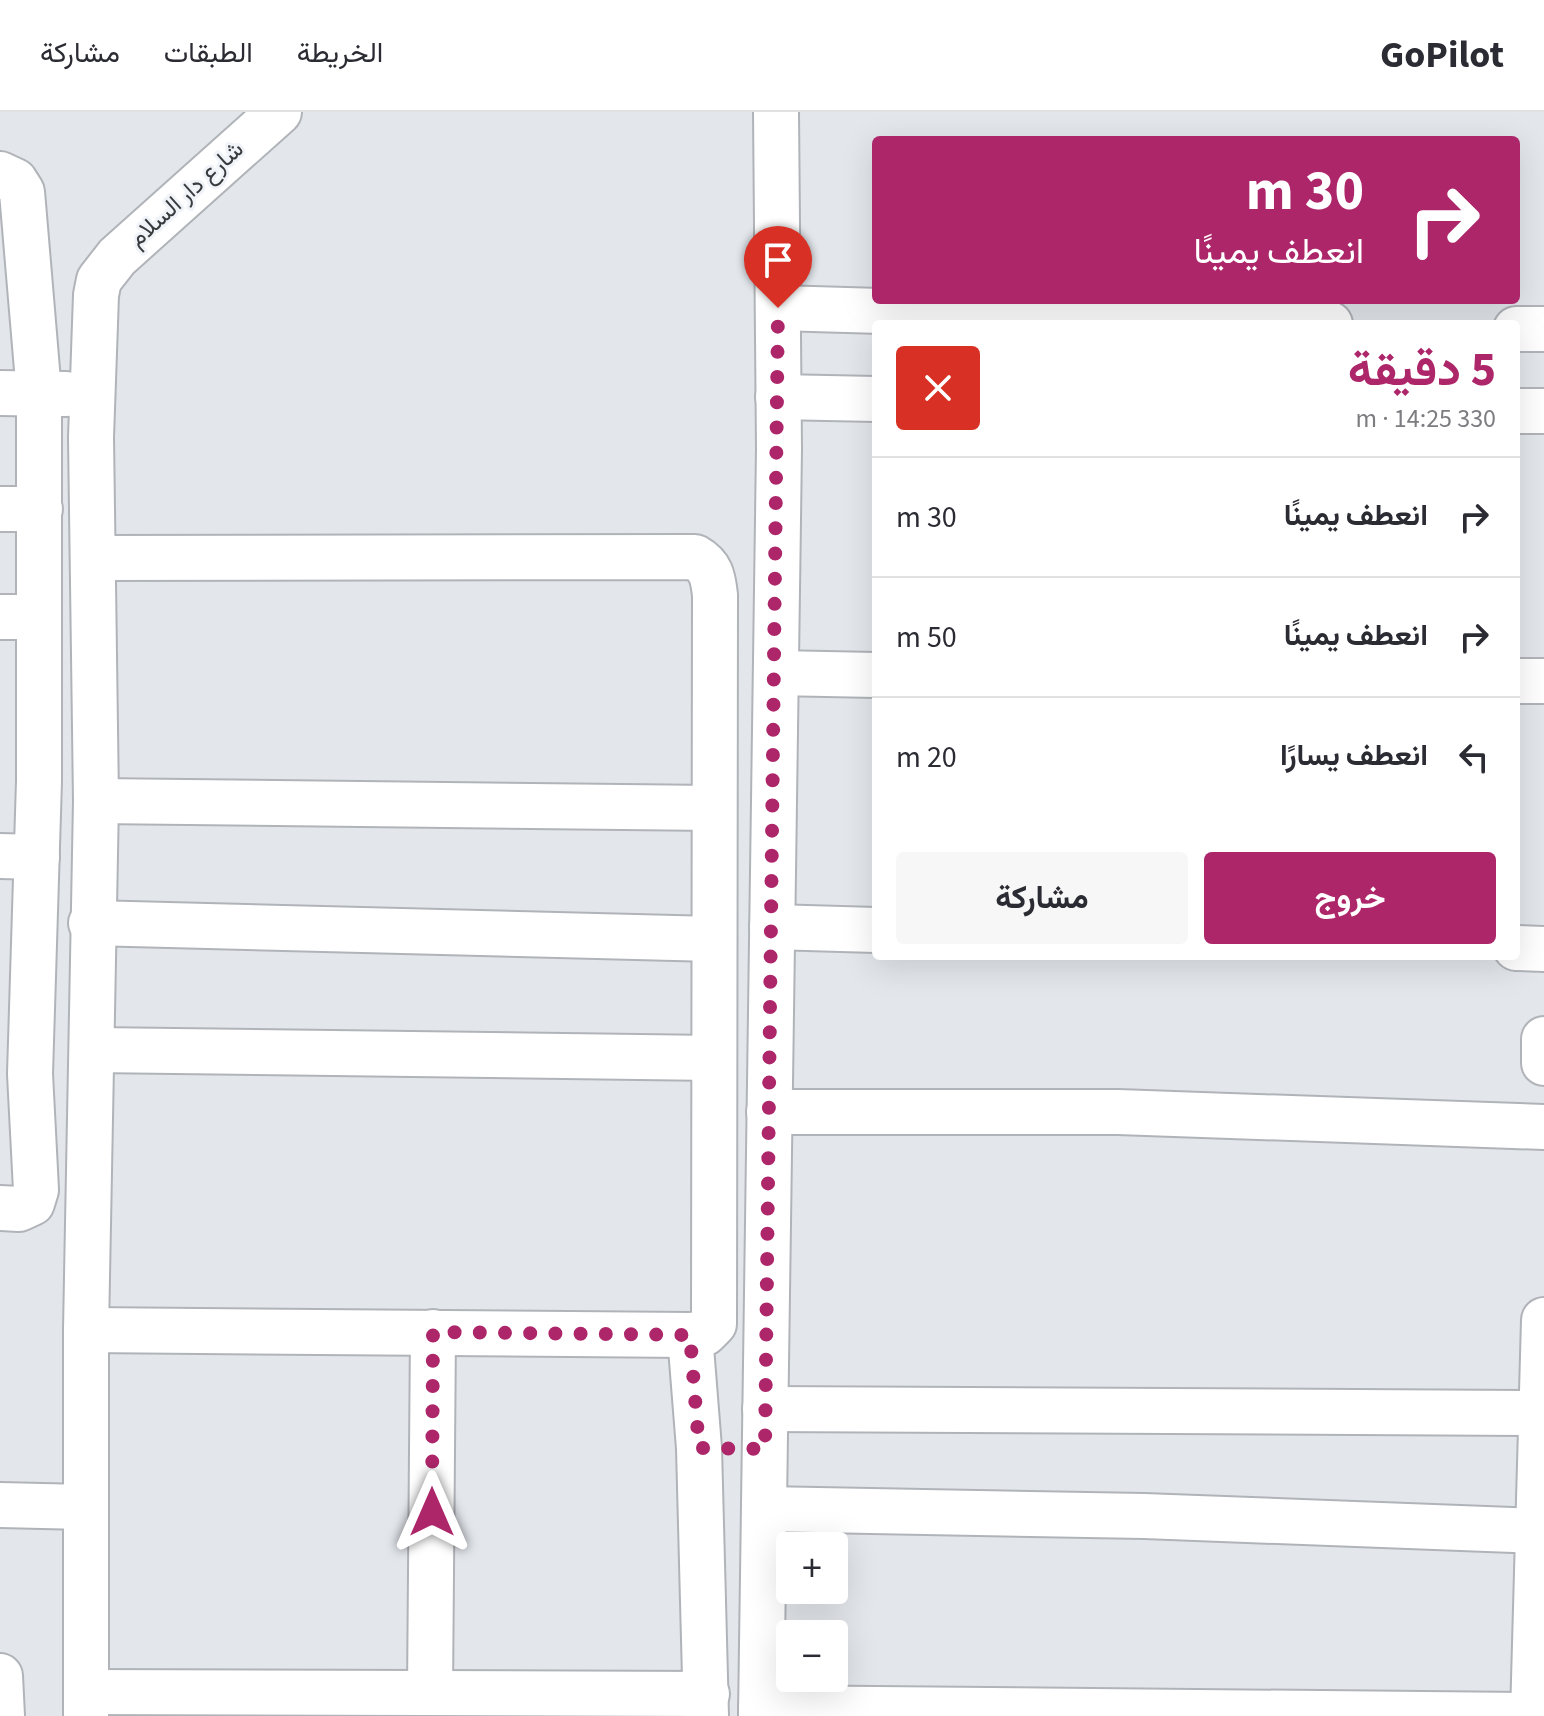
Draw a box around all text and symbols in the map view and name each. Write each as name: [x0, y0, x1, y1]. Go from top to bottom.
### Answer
text: GoPilot: [1380, 28, 1504, 82]
text: مشاركة: [40, 33, 120, 73]
text: الطبقات: [164, 33, 253, 73]
text: الخريطة: [297, 33, 383, 73]
street label: شارع دار السلام: [121, 133, 251, 255]
text: 30 m: [1246, 152, 1364, 231]
icon: right: [1392, 168, 1496, 272]
pin: [744, 226, 812, 308]
text: انعطف يمينًا: [1193, 226, 1364, 277]
icon: arrive: [756, 238, 800, 282]
text: 5 دقيقة: [1348, 336, 1496, 404]
button: close: [896, 346, 980, 430]
text: 330 m · 14:25: [1355, 400, 1496, 437]
text: انعطف يمينًا: [1284, 494, 1428, 537]
icon: right: [1452, 495, 1496, 539]
text: 30 m: [896, 496, 957, 539]
text: انعطف يمينًا: [1284, 614, 1428, 657]
icon: right: [1452, 615, 1496, 659]
text: 50 m: [896, 616, 957, 659]
text: انعطف يسارًا: [1280, 734, 1428, 777]
icon: left: [1452, 735, 1496, 779]
text: 20 m: [896, 736, 957, 779]
button: مشاركة: [896, 852, 1188, 944]
button: خروج: [1204, 852, 1496, 944]
position arrow: [390, 1470, 474, 1554]
map controls: [776, 1532, 848, 1692]
button: +: [776, 1532, 848, 1604]
button: −: [776, 1620, 848, 1692]

